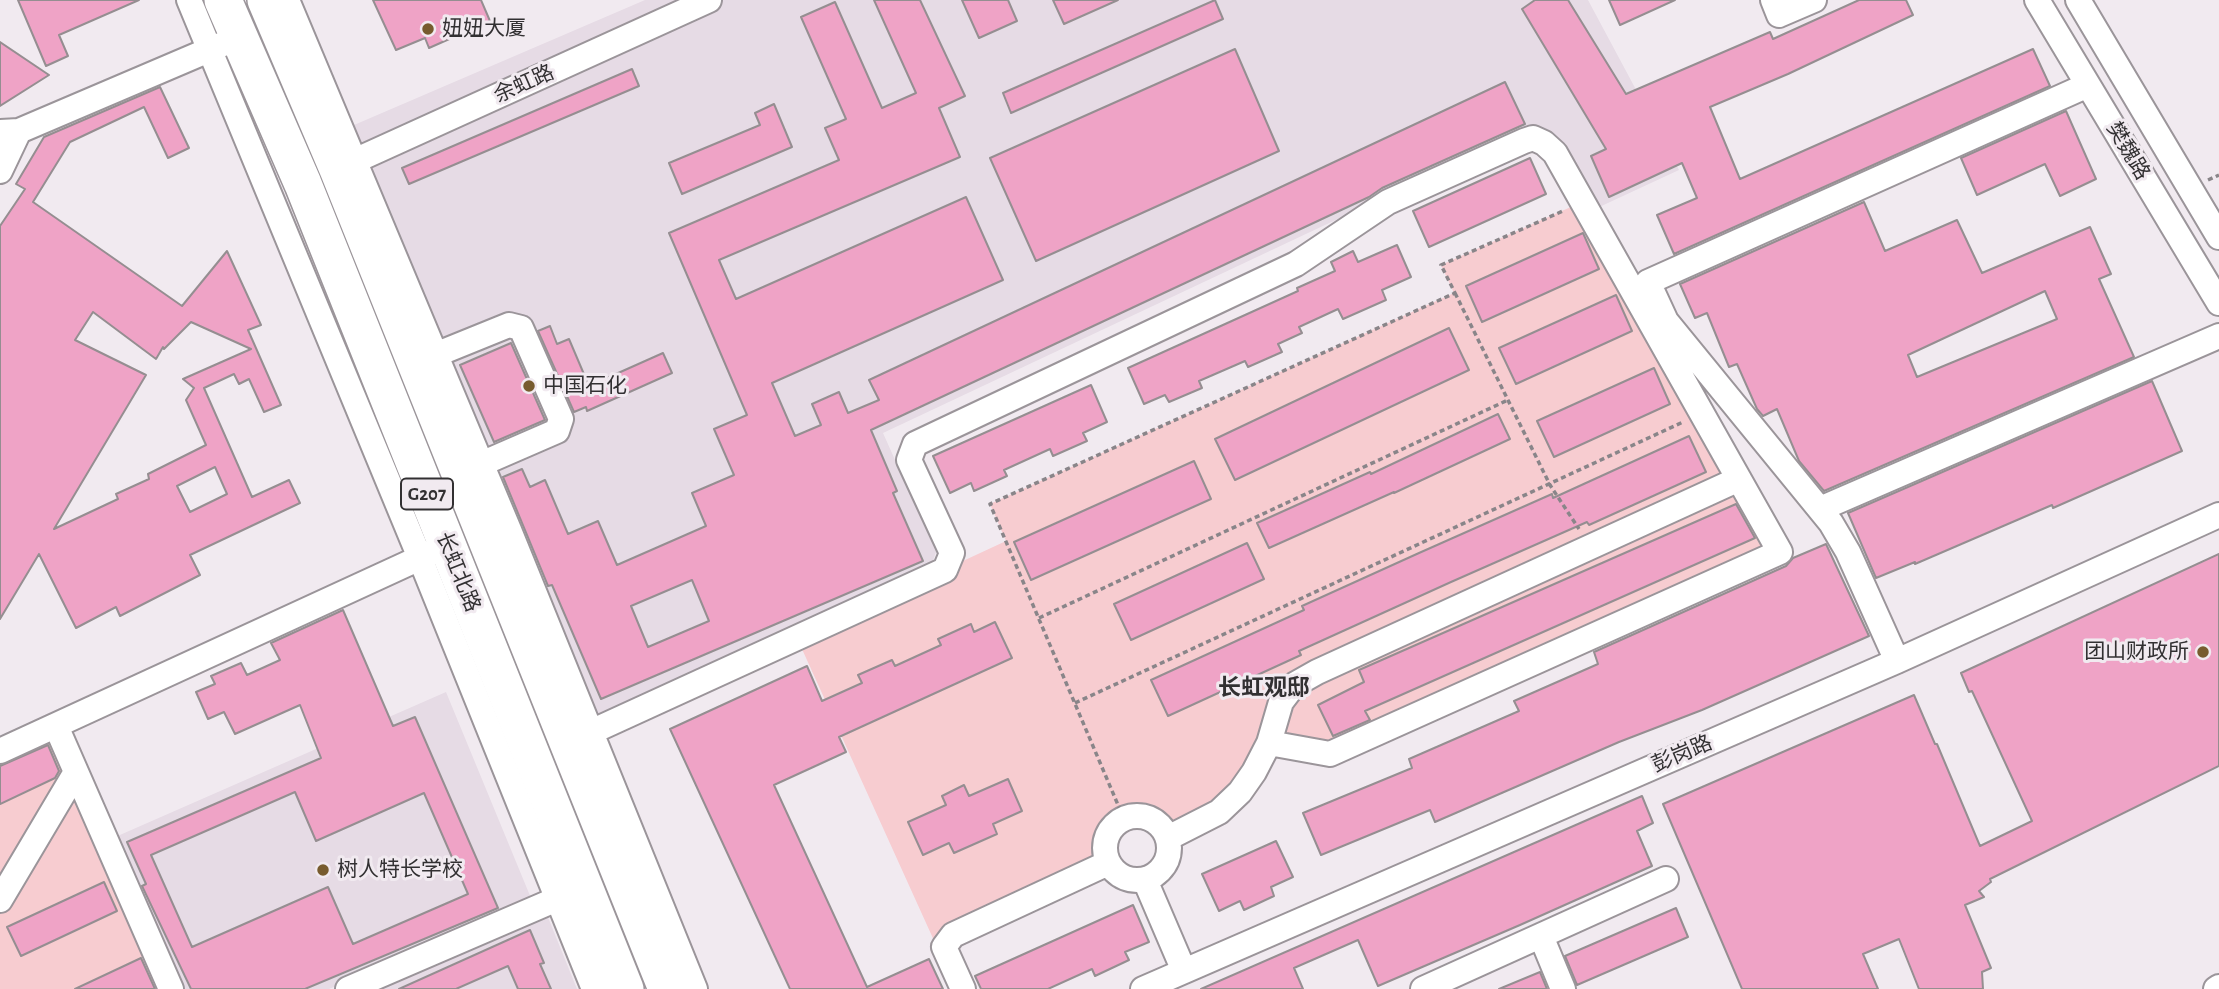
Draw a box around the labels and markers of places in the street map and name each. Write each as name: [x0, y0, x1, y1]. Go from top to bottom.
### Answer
place label: 妞妞大厦: [442, 16, 526, 42]
marker: 妞妞大厦: [420, 21, 436, 37]
place label: 中国石化: [543, 373, 627, 399]
marker: 中国石化: [521, 378, 537, 394]
place label: 团山财政所: [2084, 639, 2189, 665]
marker: 团山财政所: [2195, 644, 2211, 660]
place label: 树人特长学校: [337, 857, 463, 883]
marker: 树人特长学校: [315, 862, 331, 878]

